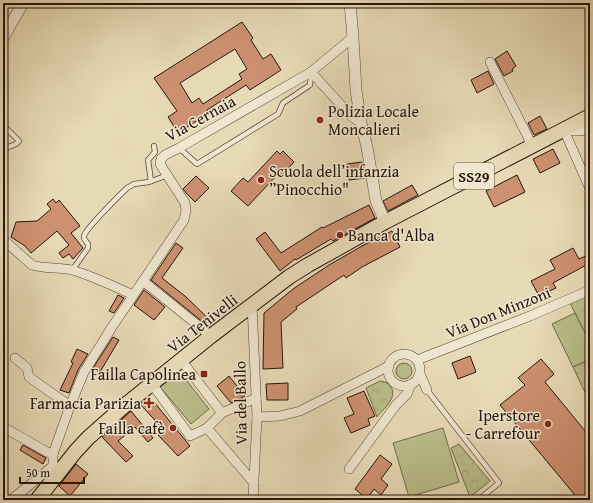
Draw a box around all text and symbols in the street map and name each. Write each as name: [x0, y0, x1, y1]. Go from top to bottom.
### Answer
street label: Via Cernaia: [160, 89, 240, 147]
place label: Polizia Locale Moncalieri: [328, 99, 419, 141]
marker: Polizia Locale Moncalieri: [315, 115, 325, 125]
place label: Scuola dell’infanzia ”Pinocchio": [269, 159, 400, 201]
road number: SS29: [454, 163, 494, 189]
marker: Scuola dell’infanzia ”Pinocchio": [256, 175, 266, 185]
place label: Banca d'Alba: [348, 223, 435, 247]
marker: Banca d'Alba: [335, 230, 345, 240]
street label: Via Don Minzoni: [442, 280, 555, 344]
street label: Via Tenivelli: [162, 287, 243, 358]
street label: Via del Ballo: [227, 361, 253, 445]
place label: Failla Capolinea: [91, 362, 196, 386]
marker: Failla Capolinea: [199, 369, 209, 379]
place label: Farmacia Parizia: [30, 391, 141, 415]
marker: Farmacia Parizia: [144, 398, 154, 408]
place label: Iperstore - Carrefour: [466, 403, 540, 445]
place label: Failla cafè: [98, 416, 165, 440]
marker: Iperstore - Carrefour: [543, 419, 553, 429]
marker: Failla cafè: [168, 423, 178, 433]
scale bar: [20, 459, 84, 485]
text: 50 m: [26, 464, 50, 481]

